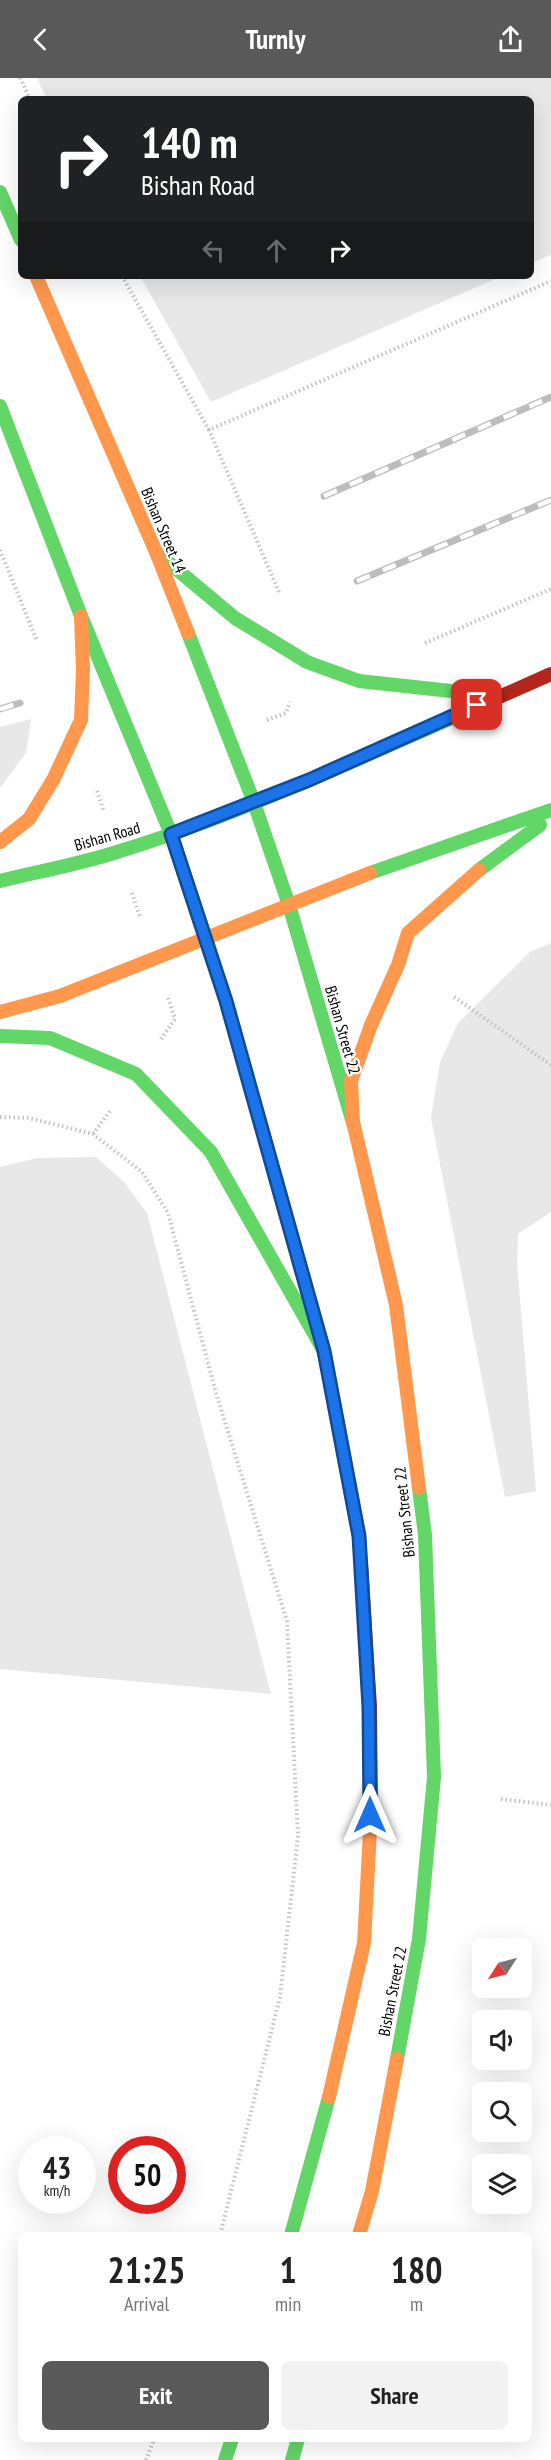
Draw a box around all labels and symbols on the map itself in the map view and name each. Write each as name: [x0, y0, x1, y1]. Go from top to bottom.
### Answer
street label: Bishan Street 14: [137, 484, 191, 576]
pin: [451, 679, 502, 730]
street label: Bishan Road: [72, 817, 142, 855]
street label: Bishan Street 22: [321, 983, 365, 1077]
street label: Bishan Street 22: [389, 1466, 419, 1558]
position arrow: [338, 1783, 402, 1847]
north arrow: [472, 1938, 532, 1998]
street label: Bishan Street 22: [373, 1944, 411, 2038]
speed limit sign: 50: [108, 2136, 186, 2214]

